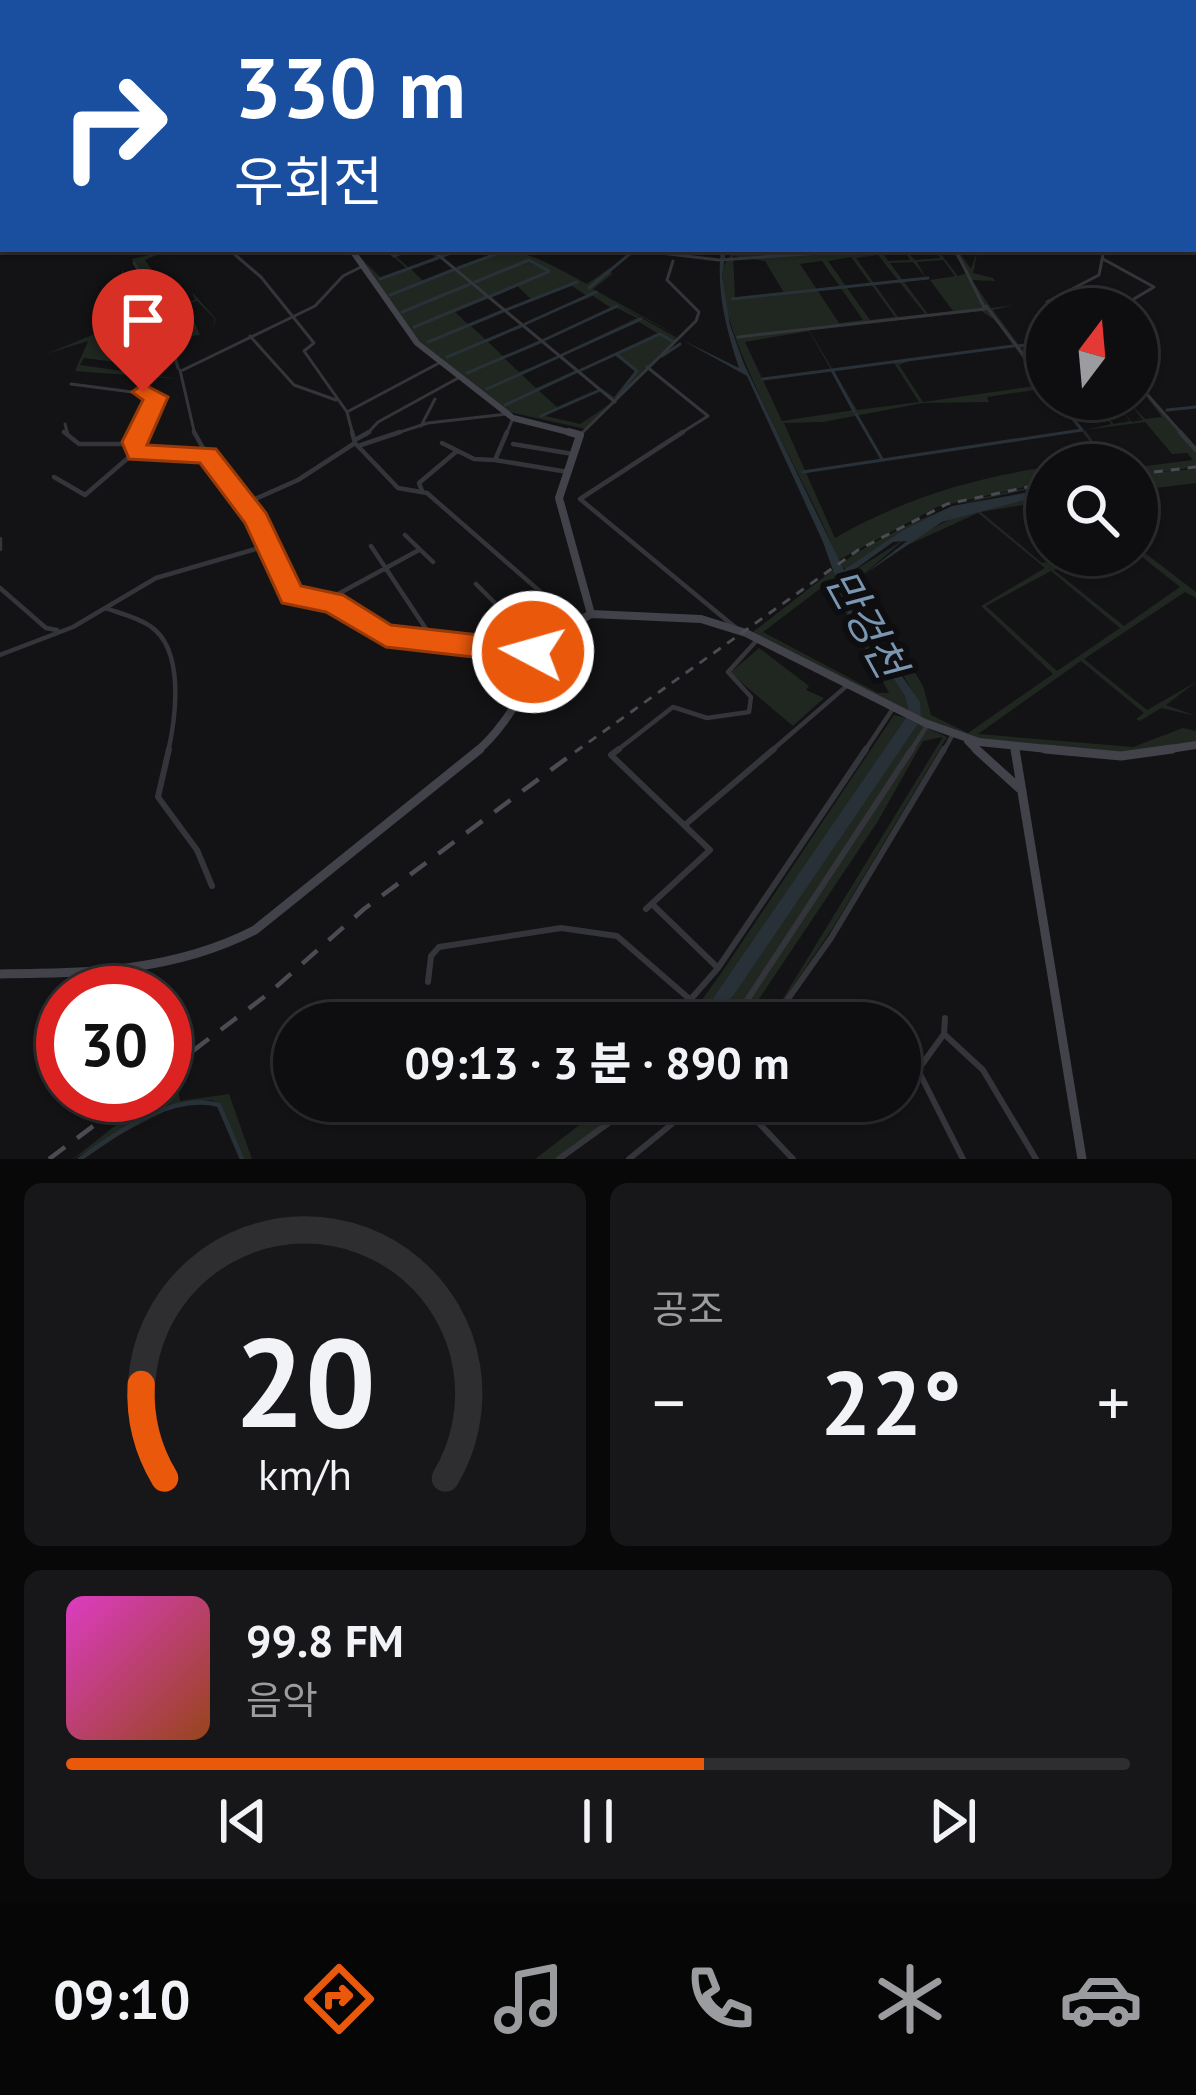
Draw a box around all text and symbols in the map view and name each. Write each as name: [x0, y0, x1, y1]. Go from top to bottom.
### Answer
text: 330 m: [234, 32, 466, 141]
icon: right: [36, 48, 192, 204]
text: 우회전: [234, 146, 383, 216]
pin: [92, 269, 194, 392]
icon: arrive: [110, 287, 176, 353]
north arrow: [1026, 288, 1158, 420]
map controls: [1026, 288, 1158, 576]
button: search: [1026, 444, 1158, 576]
water label: 만겅천: [814, 559, 921, 691]
position arrow: [470, 589, 596, 715]
speed limit sign: 30: [36, 966, 192, 1122]
text: 09:13 · 3 분 · 890 m: [405, 1033, 789, 1091]
text: 공조: [652, 1283, 724, 1334]
text: 20: [234, 1300, 376, 1461]
text: 22°: [820, 1343, 962, 1460]
text: −: [652, 1359, 685, 1444]
text: +: [1097, 1359, 1130, 1444]
text: km/h: [258, 1445, 352, 1501]
text: 99.8 FM: [246, 1611, 404, 1669]
text: 음악: [246, 1674, 318, 1725]
icon: previous: [210, 1788, 276, 1854]
icon: pause: [565, 1788, 631, 1854]
icon: next: [920, 1788, 986, 1854]
icon: directions: [297, 1957, 381, 2041]
icon: music: [487, 1957, 571, 2041]
icon: phone: [678, 1957, 762, 2041]
icon: climate: [868, 1957, 952, 2041]
icon: car: [1059, 1957, 1143, 2041]
text: 09:10: [53, 1964, 190, 2034]

